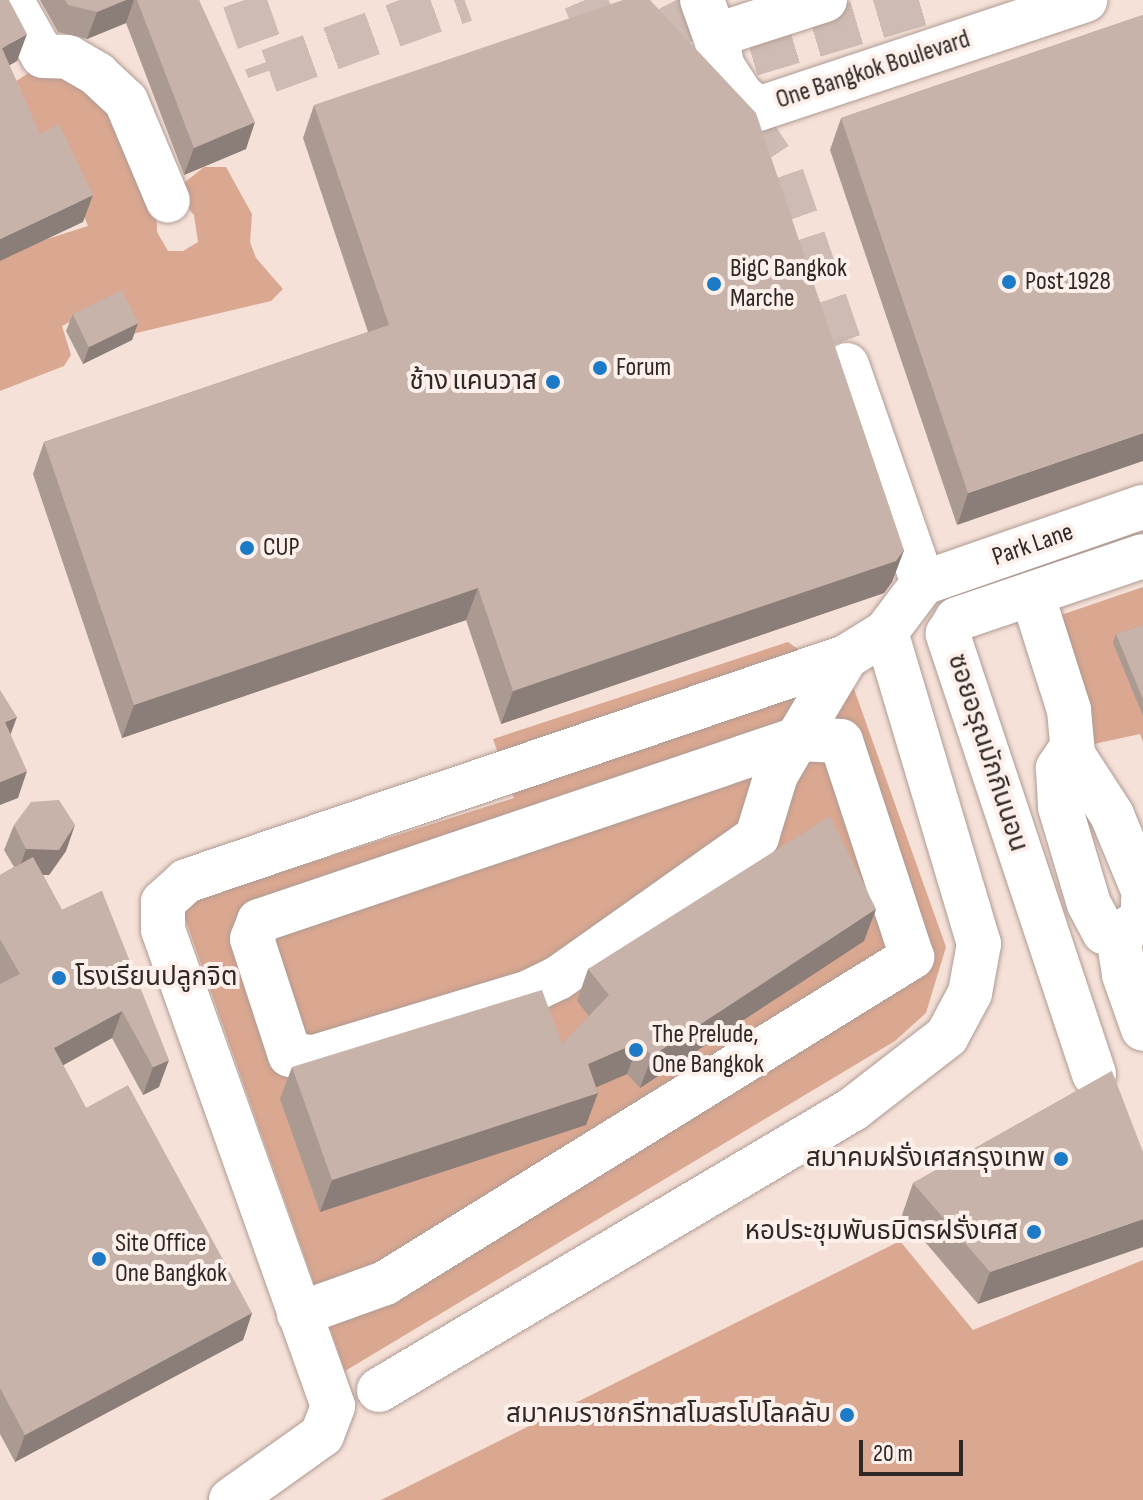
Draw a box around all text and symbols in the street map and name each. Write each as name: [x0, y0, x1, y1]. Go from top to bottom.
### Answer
street label: One Bangkok Boulevard: [772, 24, 974, 116]
place label: BigC Bangkok Marche: [730, 253, 847, 314]
place label: Post 1928: [1025, 266, 1111, 298]
marker: Post 1928: [1000, 273, 1018, 291]
marker: BigC Bangkok Marche: [705, 275, 723, 293]
place label: Forum: [616, 352, 671, 384]
marker: Forum: [591, 359, 609, 377]
place label: ช้าง แคนวาส: [409, 366, 537, 398]
marker: ช้าง แคนวาส: [544, 373, 562, 391]
street label: Park Lane: [989, 517, 1077, 573]
place label: CUP: [263, 532, 299, 564]
marker: CUP: [238, 539, 256, 557]
street label: ซอยอรุณมักกินนอน: [940, 650, 1034, 856]
place label: โรงเรียนปลูกจิต: [75, 962, 237, 994]
marker: โรงเรียนปลูกจิต: [50, 969, 68, 987]
place label: The Prelude, One Bangkok: [652, 1019, 764, 1080]
marker: The Prelude, One Bangkok: [627, 1041, 645, 1059]
place label: สมาคมฝรั่งเศสกรุงเทพ: [806, 1143, 1045, 1175]
marker: สมาคมฝรั่งเศสกรุงเทพ: [1052, 1150, 1070, 1168]
place label: หอประชุมพันธมิตรฝรั่งเศส: [745, 1216, 1018, 1248]
marker: หอประชุมพันธมิตรฝรั่งเศส: [1025, 1223, 1043, 1241]
place label: Site Office One Bangkok: [115, 1228, 227, 1290]
marker: Site Office One Bangkok: [90, 1250, 108, 1268]
place label: สมาคมราชกรีฑาสโมสรโปโลคลับ: [506, 1399, 831, 1431]
marker: สมาคมราชกรีฑาสโมสรโปโลคลับ: [838, 1406, 856, 1424]
scale bar: [863, 1424, 967, 1474]
text: 20 m: [873, 1439, 913, 1468]

